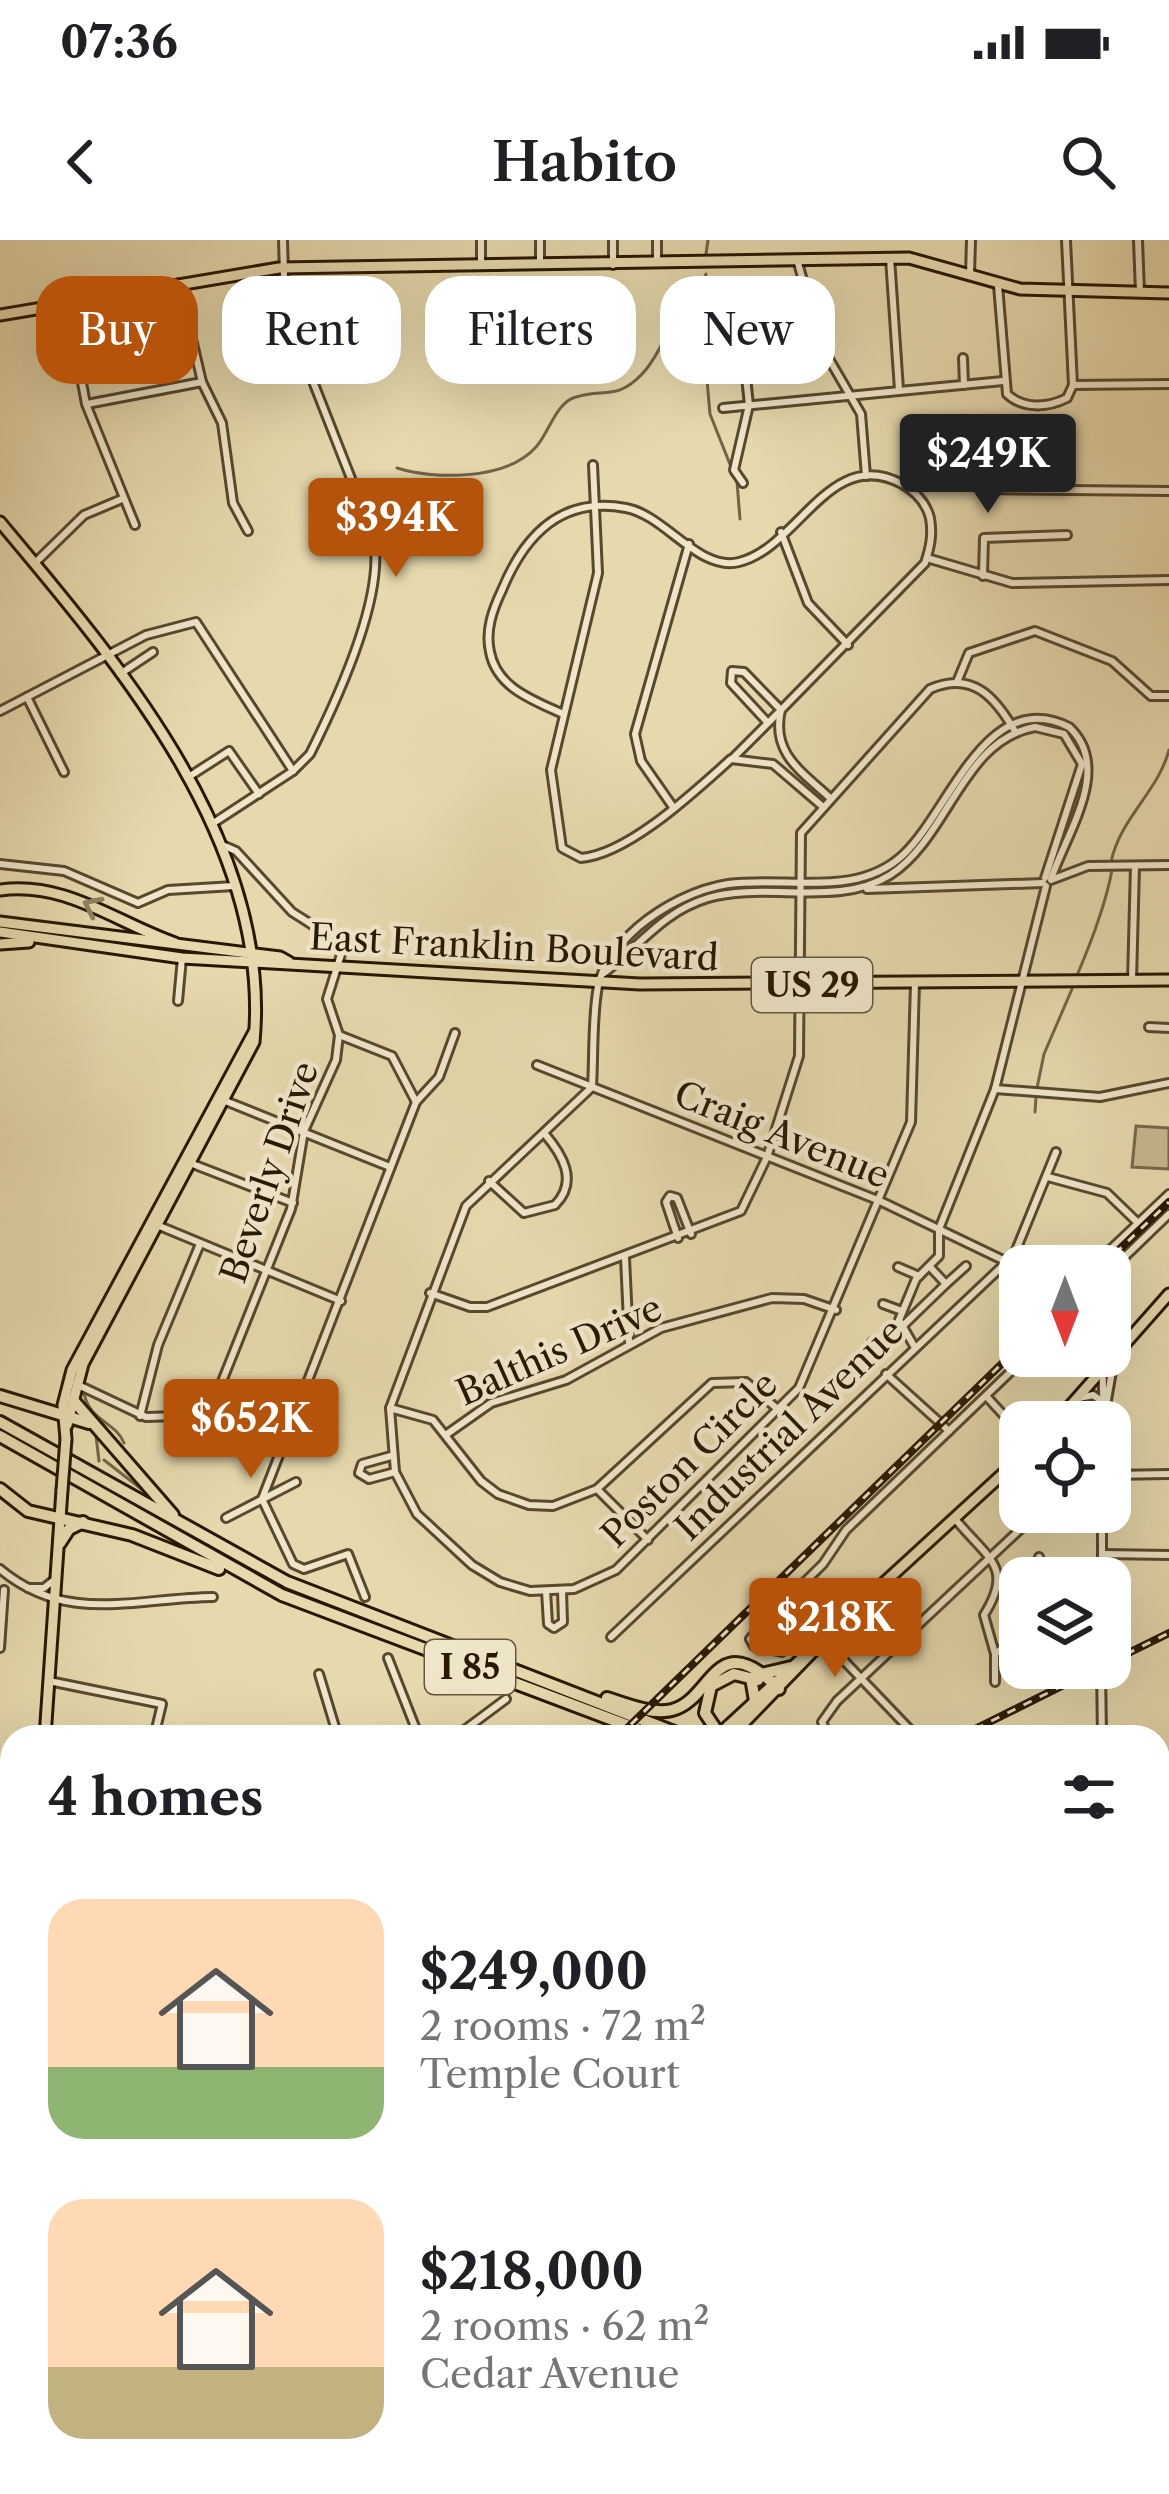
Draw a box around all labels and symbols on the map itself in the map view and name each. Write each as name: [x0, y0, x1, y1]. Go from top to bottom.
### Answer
pin: $249K: [904, 414, 1072, 516]
pin: $394K: [312, 478, 480, 580]
one-way arrow: [83, 897, 104, 920]
street label: East Franklin Boulevard: [308, 914, 720, 980]
road number: US 29: [752, 958, 872, 1012]
street label: Beverly Drive: [211, 1056, 327, 1288]
street label: Craig Avenue: [668, 1071, 896, 1197]
north arrow: [999, 1245, 1131, 1377]
street label: Balthis Drive: [450, 1285, 668, 1415]
street label: Industrial Avenue: [666, 1309, 912, 1549]
street label: Poston Circle: [592, 1362, 786, 1556]
pin: $652K: [167, 1379, 335, 1481]
pin: $218K: [751, 1578, 919, 1680]
road number: I 85: [425, 1640, 515, 1694]

